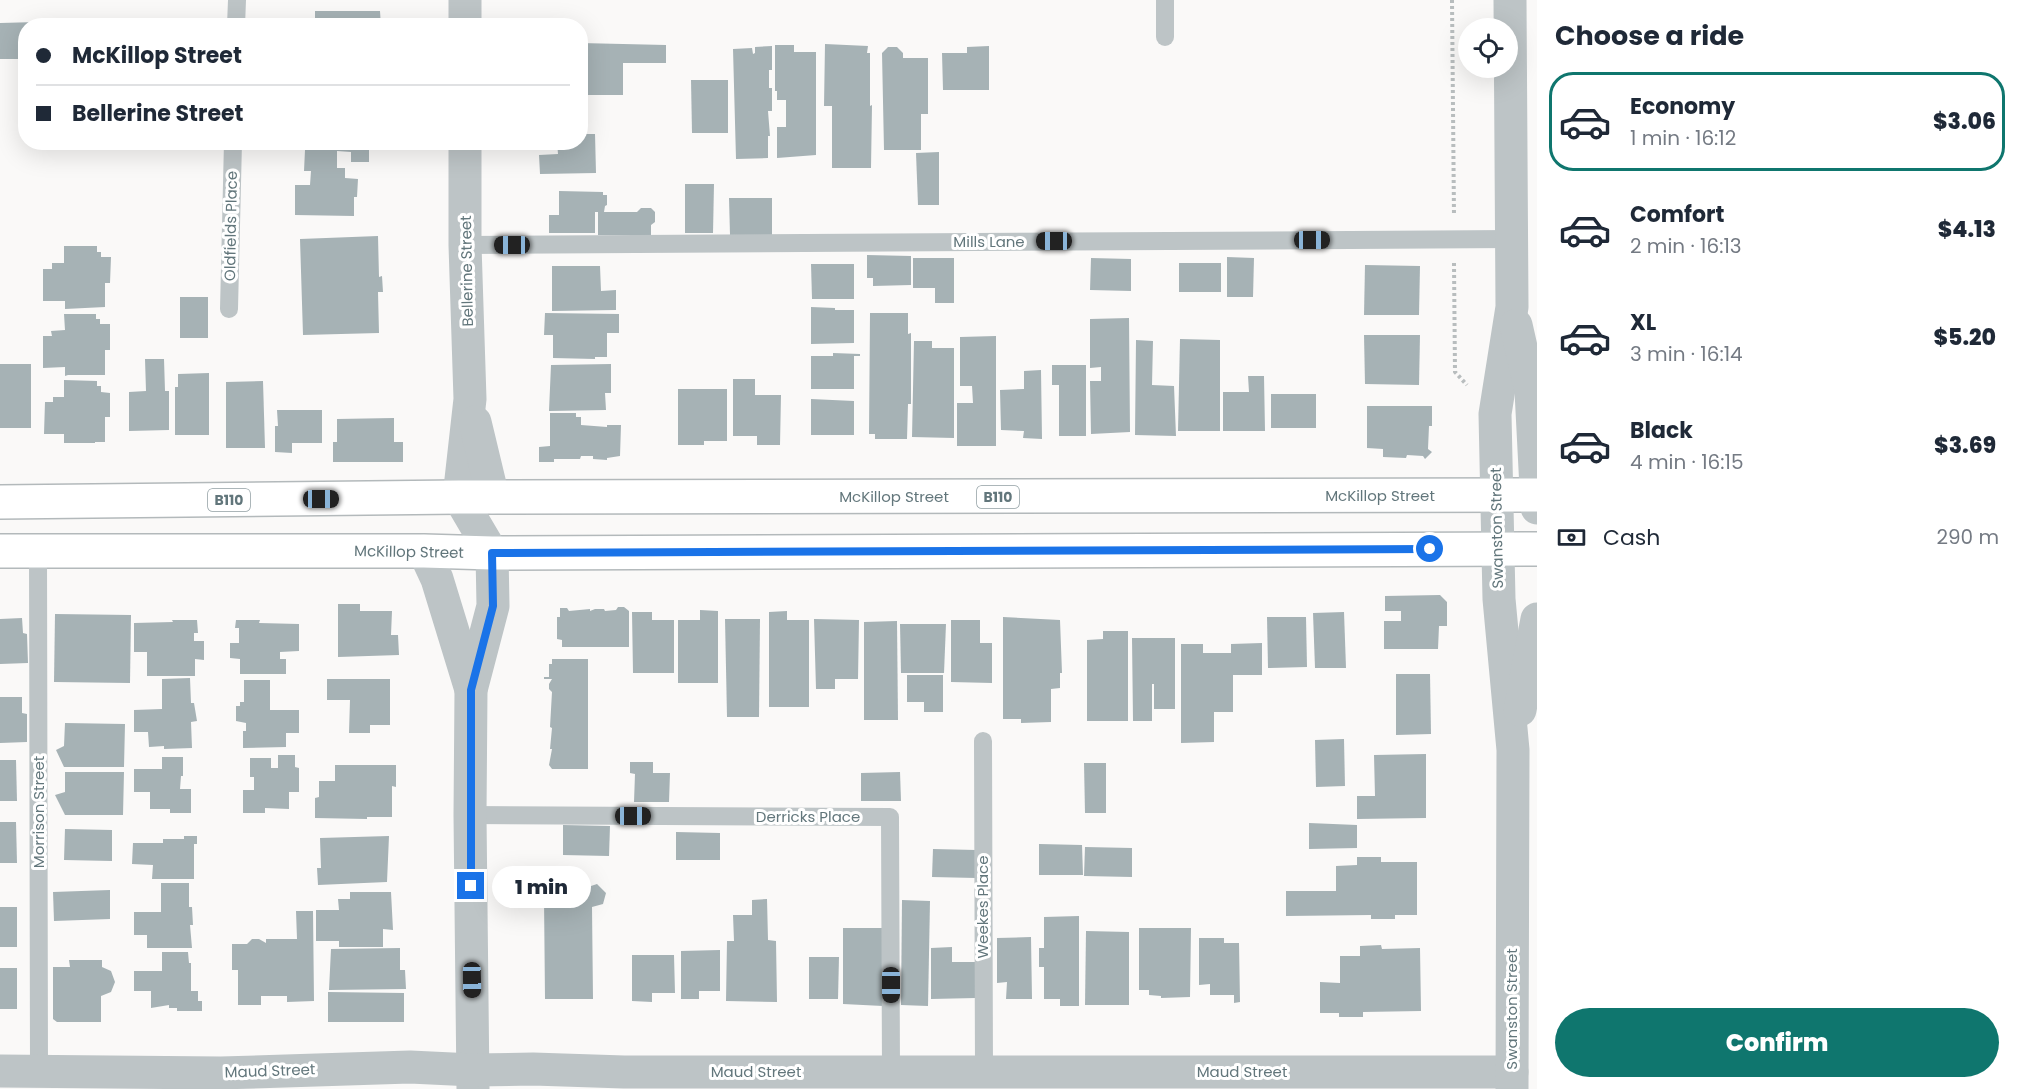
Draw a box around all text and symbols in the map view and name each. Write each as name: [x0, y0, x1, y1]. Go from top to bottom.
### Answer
text: Choose a ride: [1555, 17, 1744, 54]
map controls: [1458, 18, 1518, 78]
button: locate: [1458, 18, 1518, 78]
text: McKillop Street: [72, 40, 242, 71]
text: Economy: [1630, 91, 1735, 122]
icon: car: [1558, 95, 1612, 149]
text: Bellerine Street: [72, 98, 243, 129]
text: $3.06: [1933, 106, 1996, 137]
text: 1 min · 16:12: [1630, 124, 1736, 152]
street label: Oldfields Place: [219, 171, 242, 281]
text: Comfort: [1630, 199, 1724, 230]
icon: car: [1558, 203, 1612, 257]
text: $4.13: [1938, 214, 1996, 245]
street label: Bellerine Street: [455, 215, 478, 327]
street label: Mills Lane: [953, 231, 1025, 252]
car: [1294, 231, 1330, 249]
car: [1036, 232, 1072, 250]
text: 2 min · 16:13: [1630, 232, 1742, 260]
car: [494, 236, 530, 254]
text: XL: [1630, 307, 1656, 338]
icon: car: [1558, 311, 1612, 365]
text: $5.20: [1933, 322, 1996, 353]
text: 3 min · 16:14: [1630, 340, 1743, 368]
text: Black: [1630, 415, 1693, 446]
icon: car: [1558, 419, 1612, 473]
text: $3.69: [1934, 430, 1996, 461]
text: 4 min · 16:15: [1630, 448, 1743, 476]
street label: Swanston Street: [1485, 467, 1508, 589]
street label: McKillop Street: [1325, 485, 1435, 506]
street label: McKillop Street: [839, 486, 949, 507]
road number: B110: [977, 486, 1019, 508]
road number: B110: [208, 489, 250, 511]
car: [303, 490, 339, 508]
icon: cash: [1555, 521, 1588, 554]
text: Cash: [1603, 522, 1660, 553]
text: 290 m: [1936, 523, 1999, 551]
route start: [1416, 535, 1443, 562]
street label: McKillop Street: [354, 540, 464, 563]
street label: Morrison Street: [28, 756, 49, 868]
street label: Derricks Place: [756, 806, 860, 827]
car: [615, 807, 651, 825]
street label: Weekes Place: [972, 855, 993, 959]
callout: 1 min: [492, 865, 591, 907]
route end: [457, 872, 484, 899]
text: 1 min: [515, 873, 568, 901]
street label: Swanston Street: [1501, 948, 1522, 1070]
car: [463, 962, 481, 998]
car: [882, 967, 900, 1003]
button: Confirm: [1555, 1008, 1999, 1077]
street label: Maud Street: [224, 1058, 316, 1083]
street label: Maud Street: [711, 1061, 801, 1082]
street label: Maud Street: [1197, 1061, 1287, 1082]

